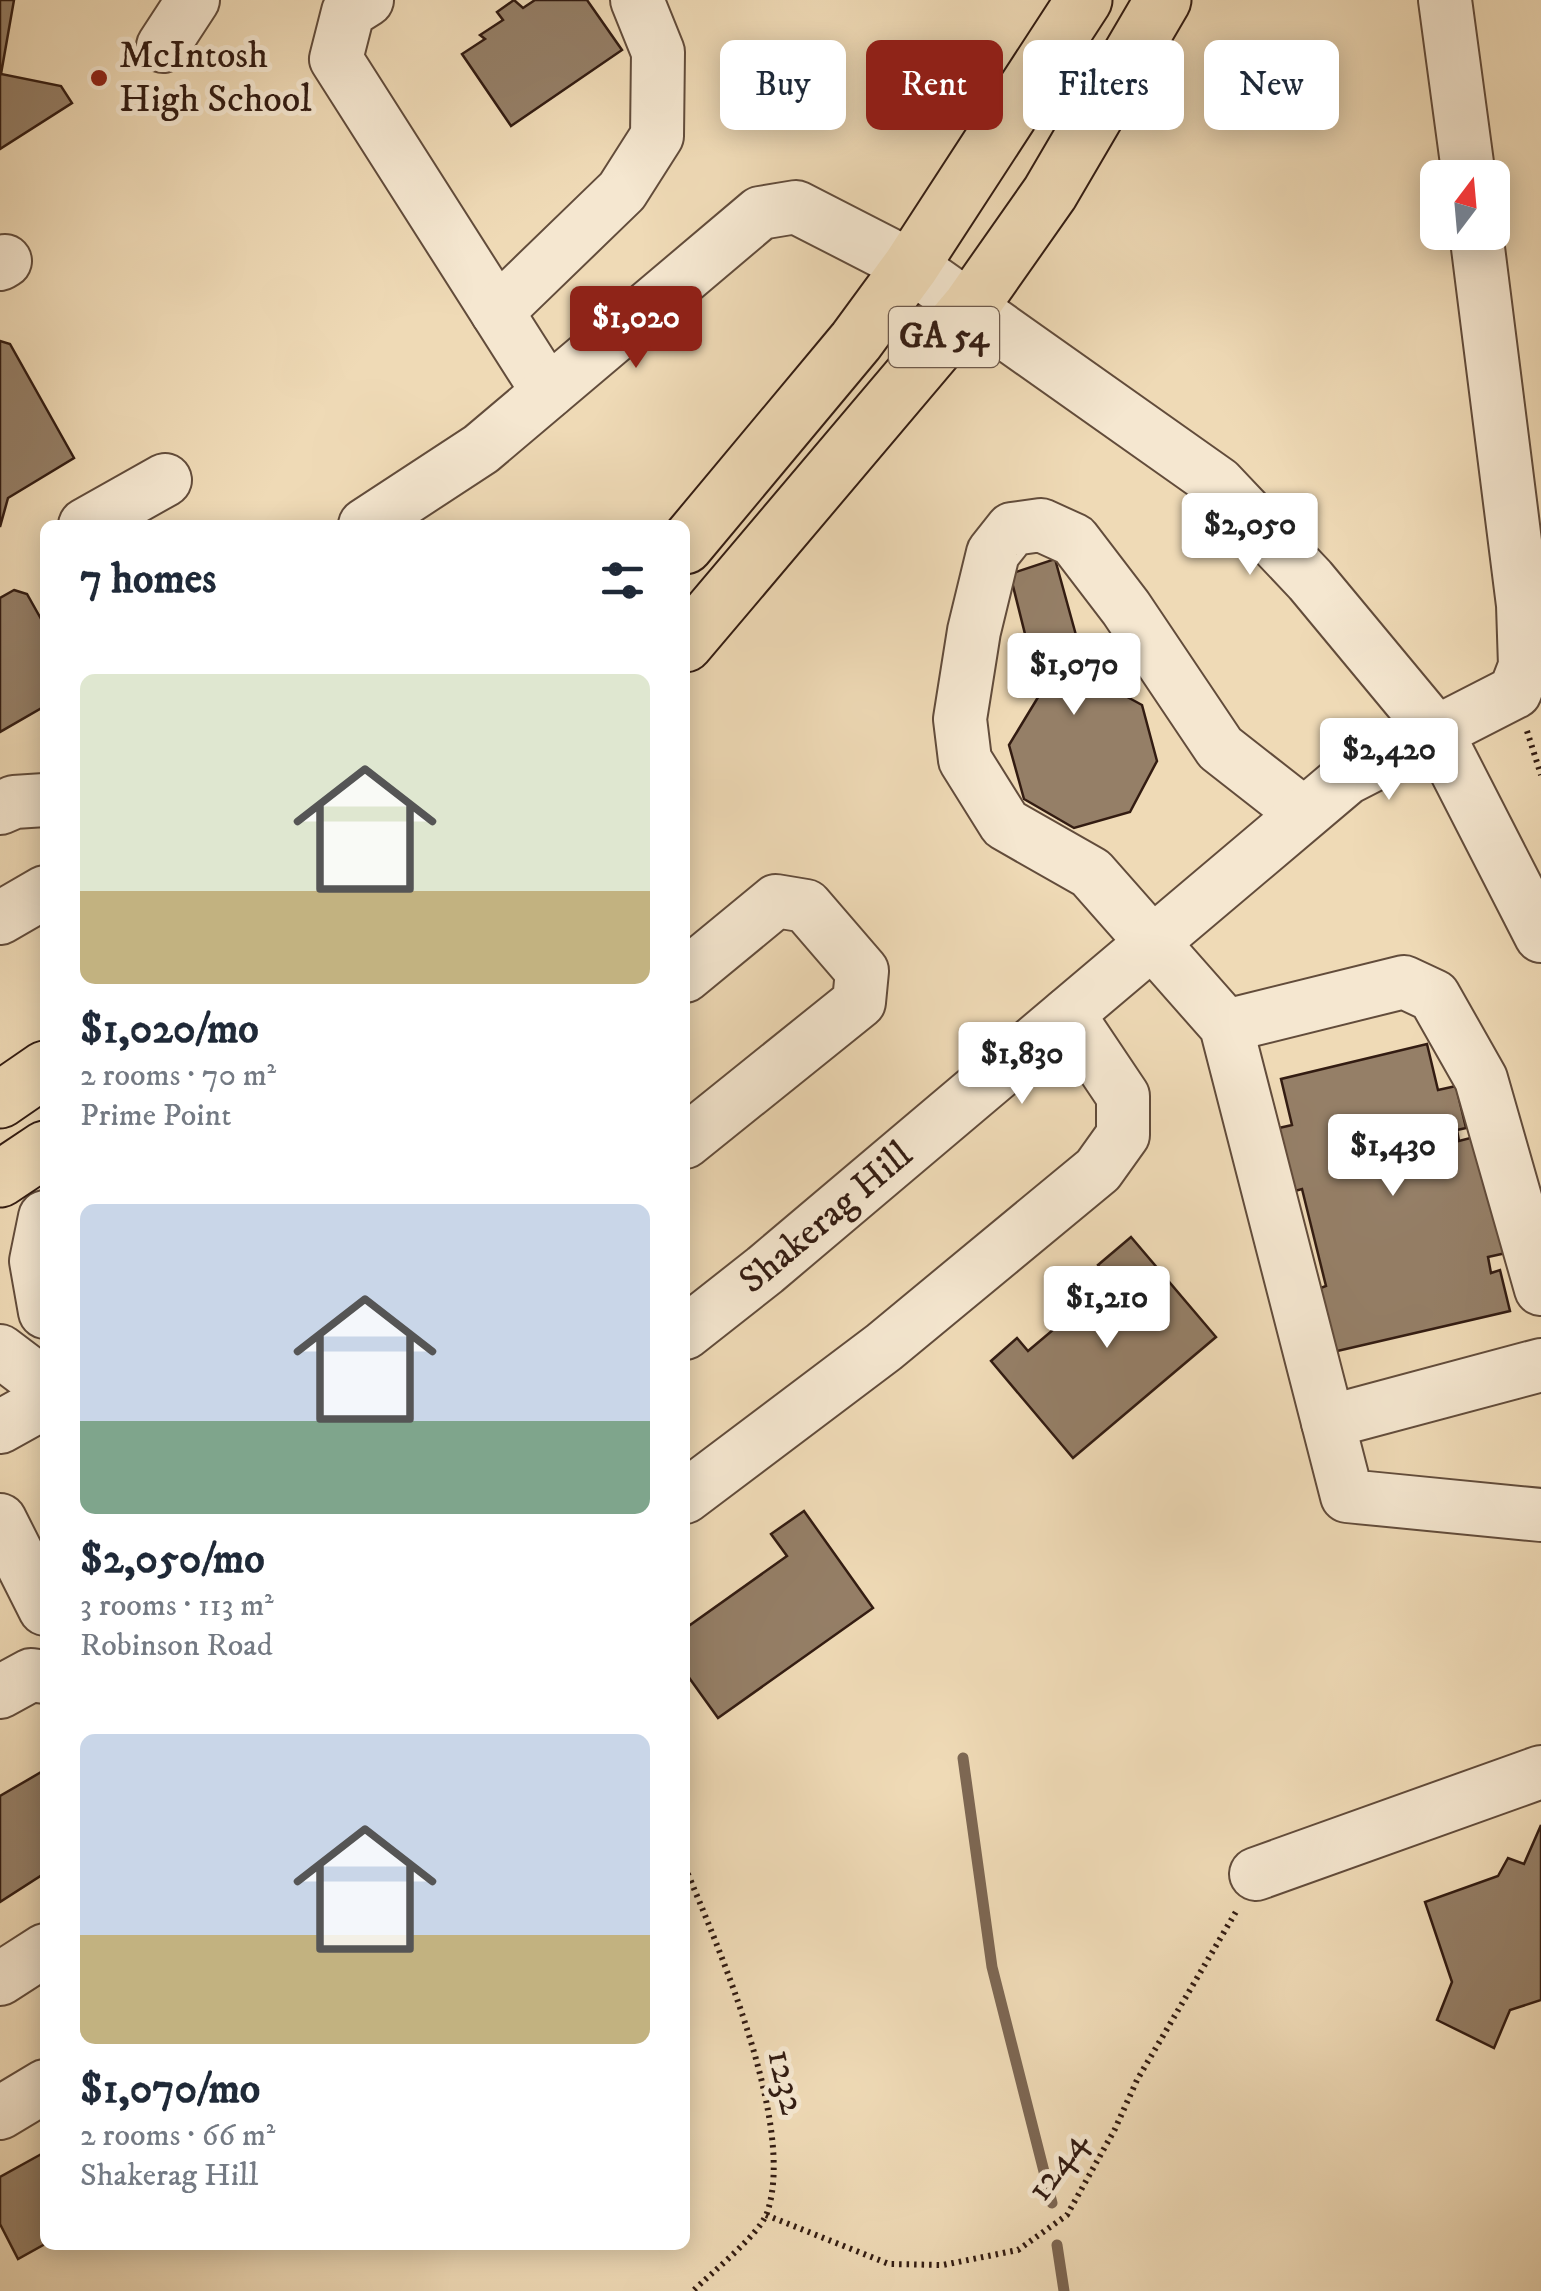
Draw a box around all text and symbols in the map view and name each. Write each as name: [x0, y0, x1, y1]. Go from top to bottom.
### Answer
place label: McIntosh High School: [119, 32, 312, 124]
chip: Buy: [720, 40, 846, 130]
chip: Rent: [866, 40, 1003, 130]
chip: Filters: [1023, 40, 1184, 130]
chip: New: [1204, 40, 1339, 130]
marker: McIntosh High School: [88, 67, 110, 89]
north arrow: [1420, 160, 1510, 250]
map controls: [1420, 160, 1510, 250]
pin: $1,020: [555, 286, 717, 371]
text: $1,020: [592, 298, 680, 338]
road number: GA 54: [889, 307, 999, 367]
pin: $2,050: [1169, 493, 1331, 578]
text: $2,050: [1204, 505, 1296, 545]
icon: filters: [595, 553, 650, 608]
text: 7 homes: [80, 554, 216, 606]
pin: $1,070: [993, 633, 1155, 718]
text: $1,070: [1029, 645, 1119, 685]
pin: $2,420: [1308, 718, 1470, 803]
text: $2,420: [1342, 730, 1436, 770]
icon: home: [275, 739, 455, 919]
text: $1,020/mo: [80, 1004, 259, 1056]
pin: $1,830: [941, 1022, 1103, 1107]
text: $1,830: [981, 1034, 1064, 1074]
text: 2 rooms · 70 m²: [80, 1056, 276, 1096]
text: Prime Point: [80, 1096, 231, 1136]
pin: $1,430: [1312, 1114, 1474, 1199]
text: $1,430: [1350, 1126, 1436, 1166]
street label: Shakerag Hill: [730, 1131, 923, 1305]
pin: $1,210: [1026, 1266, 1188, 1351]
icon: home: [275, 1269, 455, 1449]
text: $1,210: [1066, 1278, 1148, 1318]
text: $2,050/mo: [80, 1534, 265, 1586]
text: 3 rooms · 113 m²: [80, 1586, 274, 1626]
text: Robinson Road: [80, 1626, 273, 1666]
icon: home: [275, 1799, 455, 1979]
street label: 1232: [755, 2045, 817, 2120]
text: $1,070/mo: [80, 2064, 260, 2116]
text: 2 rooms · 66 m²: [80, 2116, 275, 2156]
street label: 1244: [1015, 2120, 1099, 2211]
text: Shakerag Hill: [80, 2156, 258, 2196]

